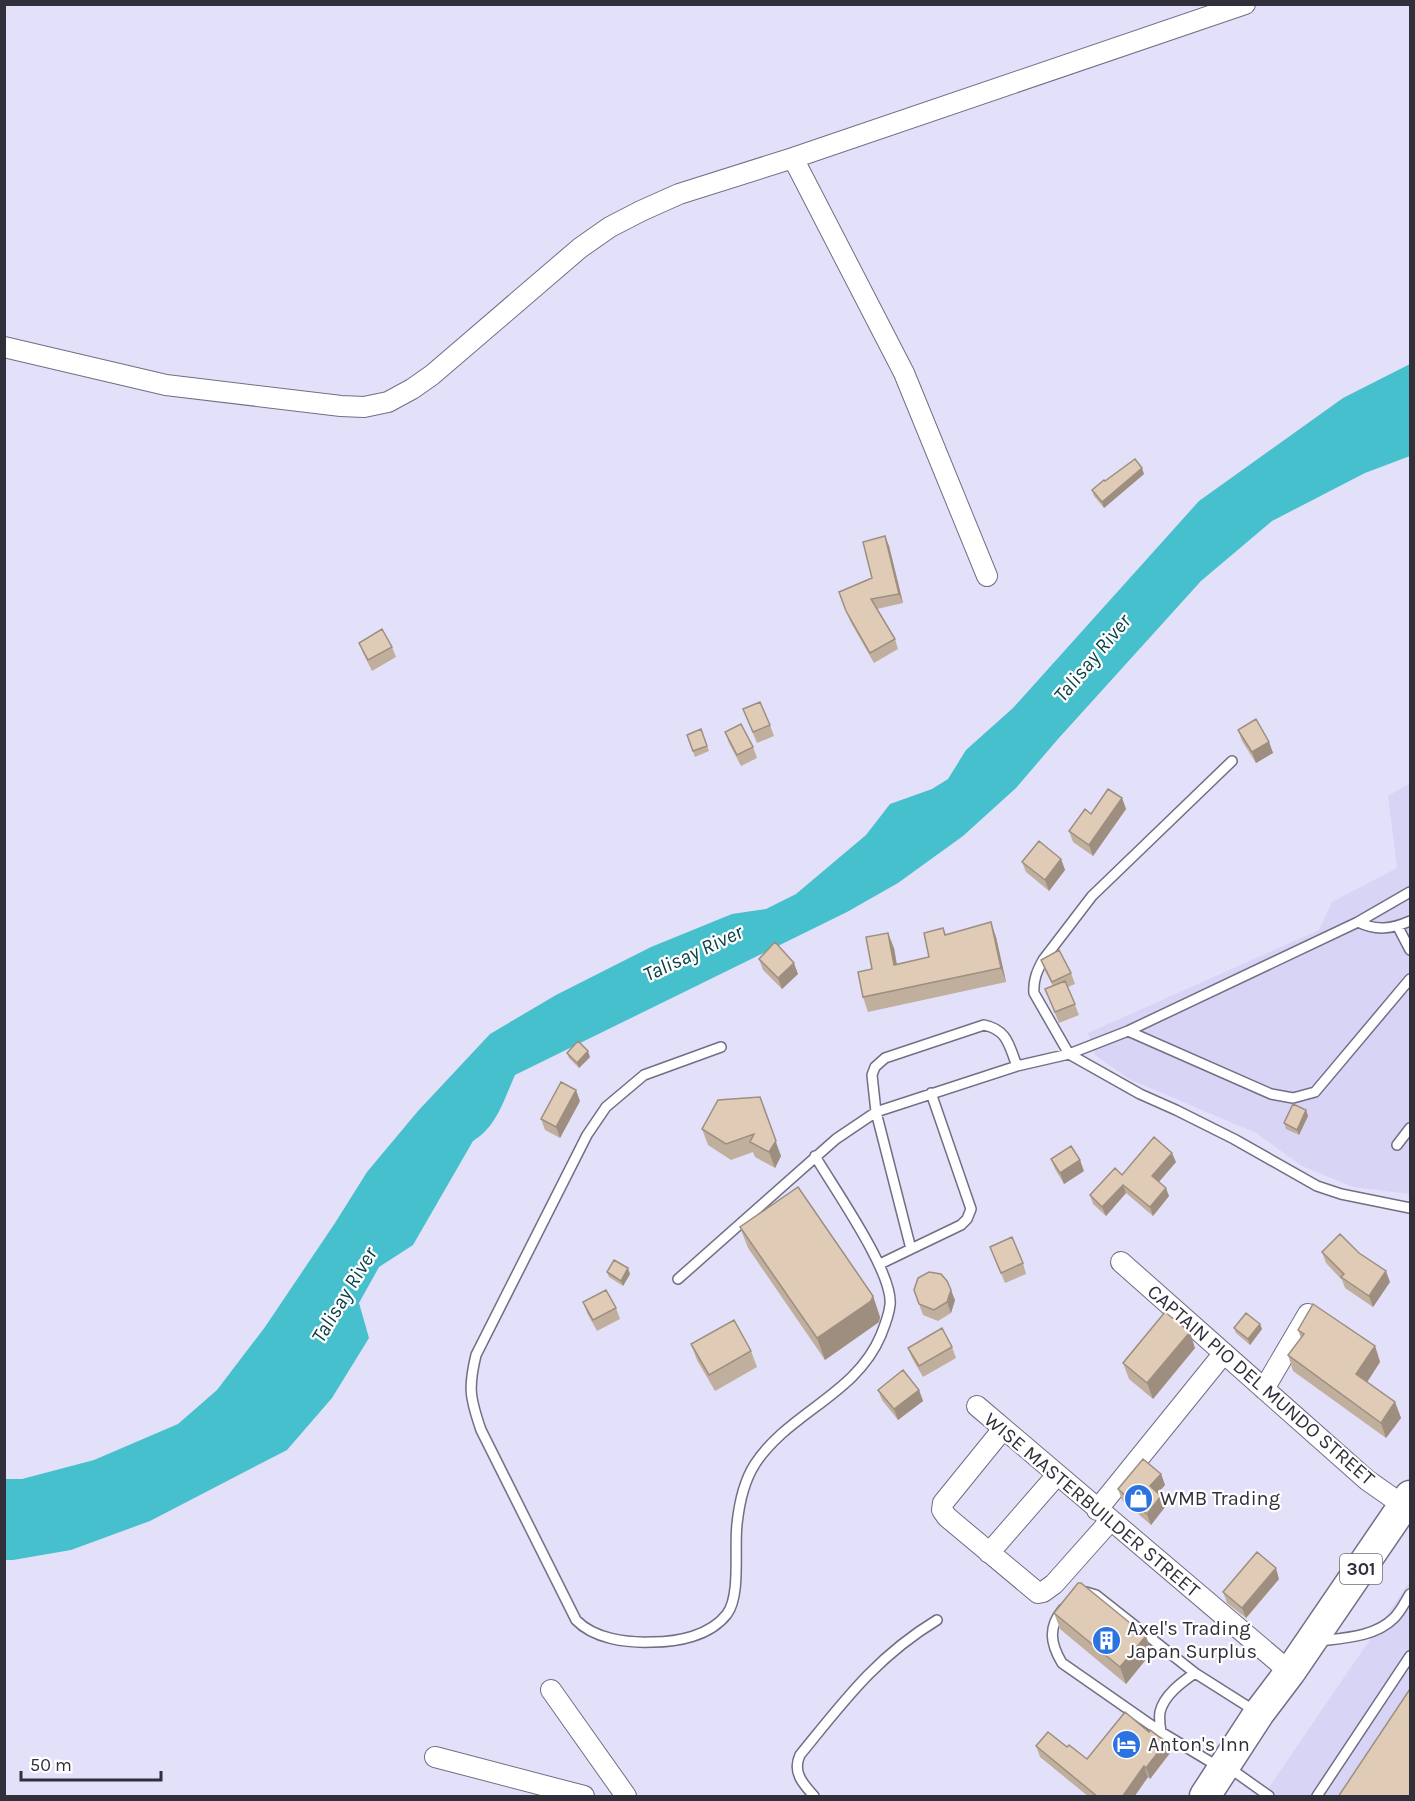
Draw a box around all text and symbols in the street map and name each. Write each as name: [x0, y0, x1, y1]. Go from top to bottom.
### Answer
water label: Talisay River: [1048, 609, 1136, 707]
water label: Talisay River: [639, 919, 747, 987]
water label: Talisay River: [306, 1242, 382, 1347]
street label: CAPTAIN PIO DEL MUNDO STREET: [1143, 1280, 1379, 1490]
street label: WISE MASTERBUILDER STREET: [980, 1408, 1204, 1602]
shop icon: WMB Trading: [1123, 1482, 1155, 1514]
place label: WMB Trading: [1160, 1487, 1280, 1510]
road number: 301: [1340, 1554, 1382, 1584]
place label: Axel's Trading Japan Surplus: [1127, 1617, 1257, 1663]
building icon: Axel's Trading Japan Surplus: [1090, 1624, 1122, 1656]
hotel icon: Anton's Inn: [1111, 1728, 1143, 1760]
place label: Anton's Inn: [1148, 1733, 1250, 1756]
scale bar: [21, 1744, 160, 1782]
text: 50 m: [30, 1754, 72, 1776]

